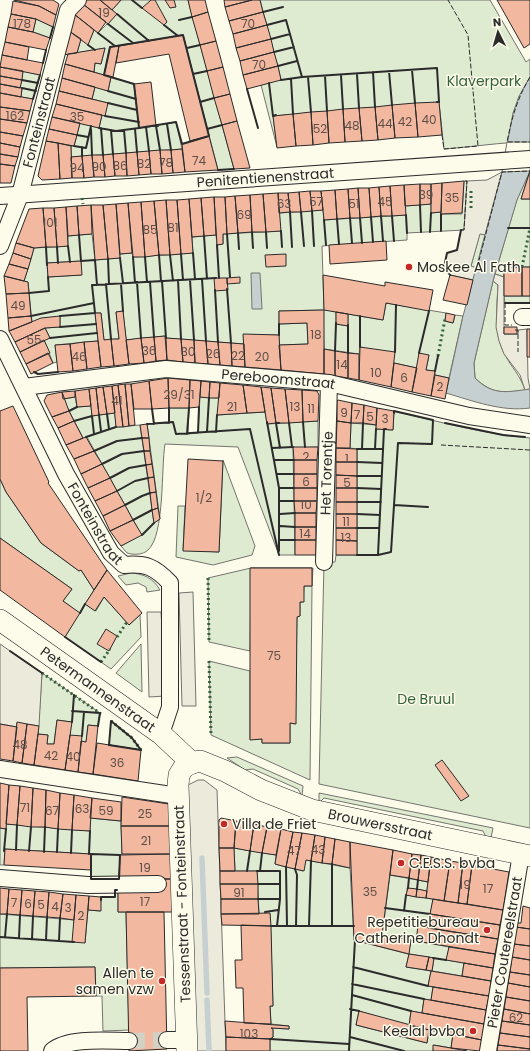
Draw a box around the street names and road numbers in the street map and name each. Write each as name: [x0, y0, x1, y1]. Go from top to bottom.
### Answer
street label: Fonteinstraat: [18, 75, 60, 170]
street label: Penitentienenstraat: [196, 163, 335, 192]
street label: Pereboomstraat: [221, 364, 338, 394]
street label: Het Torentje: [315, 430, 338, 515]
street label: Fonteinstraat: [63, 479, 128, 569]
street label: Petermannenstraat: [36, 642, 160, 737]
street label: Brouwersstraat: [326, 804, 434, 845]
street label: Tessenstraat - Fonteinstraat: [169, 805, 195, 1003]
street label: Pieter Coutereelstraat: [482, 875, 527, 1030]

